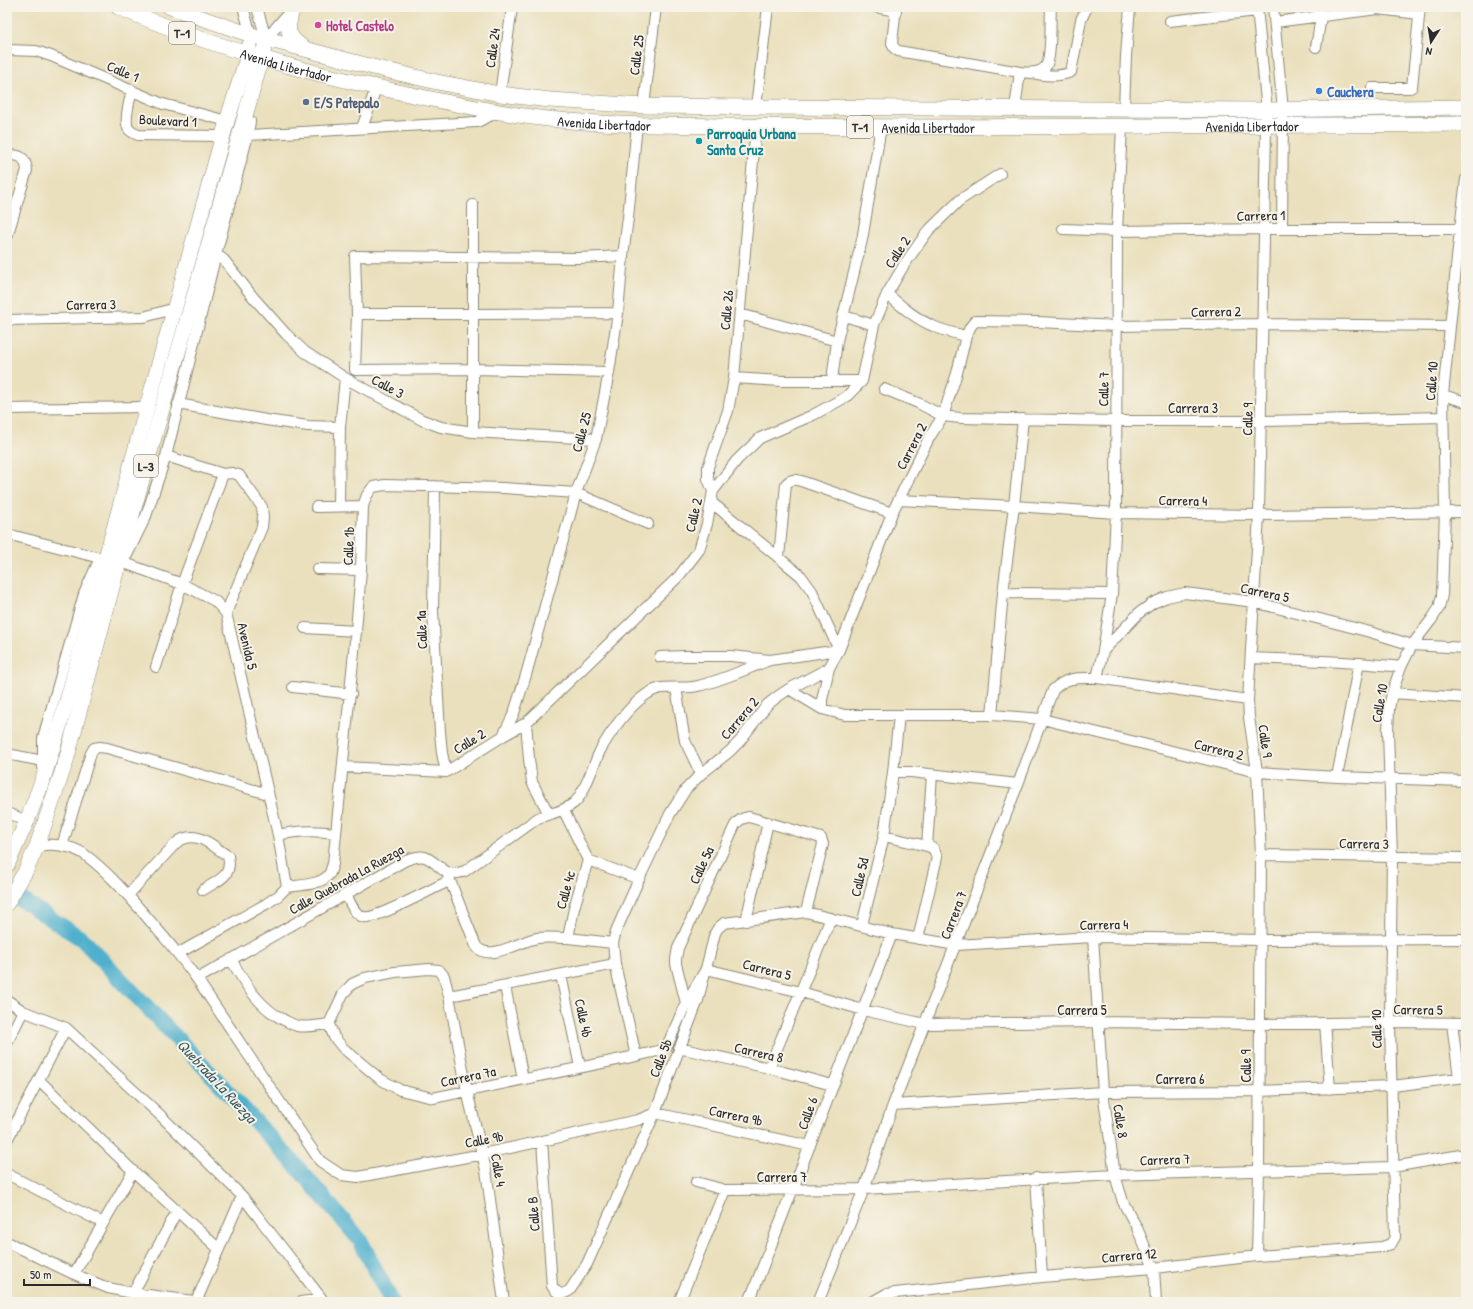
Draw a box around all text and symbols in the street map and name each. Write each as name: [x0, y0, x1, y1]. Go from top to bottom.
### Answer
place label: Hotel Castelo: [326, 16, 394, 35]
marker: Hotel Castelo: [313, 20, 323, 30]
road number: T-1: [169, 22, 195, 44]
north arrow: [1411, 22, 1451, 62]
street label: Calle 24: [480, 27, 504, 69]
street label: Calle 25: [624, 34, 648, 76]
street label: Avenida Libertador: [238, 43, 334, 86]
text: N: [1424, 44, 1433, 59]
street label: Calle 1: [104, 56, 142, 86]
place label: Cauchera: [1327, 82, 1374, 101]
marker: Cauchera: [1314, 86, 1324, 96]
place label: E/S Patepalo: [314, 93, 380, 114]
marker: E/S Patepalo: [301, 97, 311, 107]
street label: Boulevard 1: [139, 109, 197, 131]
street label: Avenida Libertador: [557, 111, 652, 134]
road number: T-1: [847, 116, 873, 138]
street label: Avenida Libertador: [1205, 116, 1300, 135]
street label: Avenida Libertador: [881, 117, 976, 137]
place label: Parroquia Urbana Santa Cruz: [707, 124, 796, 159]
marker: Parroquia Urbana Santa Cruz: [694, 136, 704, 146]
street label: Carrera 1: [1236, 205, 1286, 225]
street label: Calle 2: [880, 232, 915, 272]
street label: Calle 26: [715, 289, 737, 331]
street label: Carrera 3: [66, 294, 116, 314]
street label: Carrera 2: [1191, 301, 1242, 321]
street label: Calle 10: [1420, 361, 1442, 401]
street label: Calle 3: [368, 370, 408, 402]
street label: Calle 7: [1093, 371, 1113, 407]
street label: Carrera 3: [1168, 398, 1218, 417]
street label: Calle 9: [1237, 402, 1257, 436]
street label: Calle 25: [567, 410, 595, 454]
street label: Carrera 2: [891, 419, 931, 473]
road number: L-3: [134, 455, 158, 477]
street label: Carrera 4: [1158, 490, 1208, 510]
street label: Calle 2: [680, 496, 706, 534]
street label: Calle 1b: [338, 526, 358, 566]
street label: Carrera 5: [1239, 578, 1291, 606]
street label: Calle 1a: [411, 610, 431, 650]
street label: Avenida 5: [233, 621, 263, 671]
street label: Calle 10: [1366, 682, 1392, 724]
street label: Carrera 2: [716, 692, 763, 743]
street label: Calle 9: [1254, 723, 1278, 759]
street label: Calle 2: [449, 724, 489, 758]
street label: Carrera 2: [1192, 734, 1246, 764]
street label: Carrera 3: [1339, 833, 1389, 853]
street label: Calle Quebrada La Ruezga: [285, 839, 408, 919]
street label: Calle 5a: [684, 843, 718, 887]
street label: Calle 5d: [845, 855, 873, 898]
street label: Calle 4c: [551, 868, 579, 911]
street label: Carrera 7: [935, 888, 971, 942]
street label: Carrera 4: [1079, 914, 1129, 934]
street label: Carrera 5: [741, 954, 793, 984]
street label: Calle 4b: [571, 997, 597, 1039]
street label: Carrera 5: [1393, 999, 1443, 1019]
street label: Carrera 5: [1057, 1000, 1107, 1019]
street label: Calle 10: [1366, 1009, 1386, 1049]
water label: Quebrada La Ruezga: [173, 1035, 263, 1129]
street label: Calle 5b: [644, 1036, 676, 1080]
street label: Carrera 8: [733, 1037, 785, 1067]
street label: Calle 9: [1236, 1049, 1255, 1083]
street label: Carrera 7a: [439, 1061, 498, 1091]
street label: Carrera 6: [1155, 1069, 1205, 1088]
street label: Calle 6: [792, 1094, 822, 1132]
street label: Carrera 9b: [707, 1100, 765, 1130]
street label: Calle 8: [1109, 1103, 1133, 1139]
street label: Calle 9b: [463, 1126, 505, 1152]
street label: Carrera 7: [1139, 1149, 1191, 1169]
street label: Calle 4: [487, 1152, 511, 1188]
street label: Carrera 7: [757, 1167, 807, 1186]
street label: Calle B: [522, 1196, 544, 1232]
street label: Carrera 12: [1101, 1243, 1158, 1267]
scale bar: [24, 1261, 90, 1287]
text: 50 m: [30, 1266, 51, 1283]

